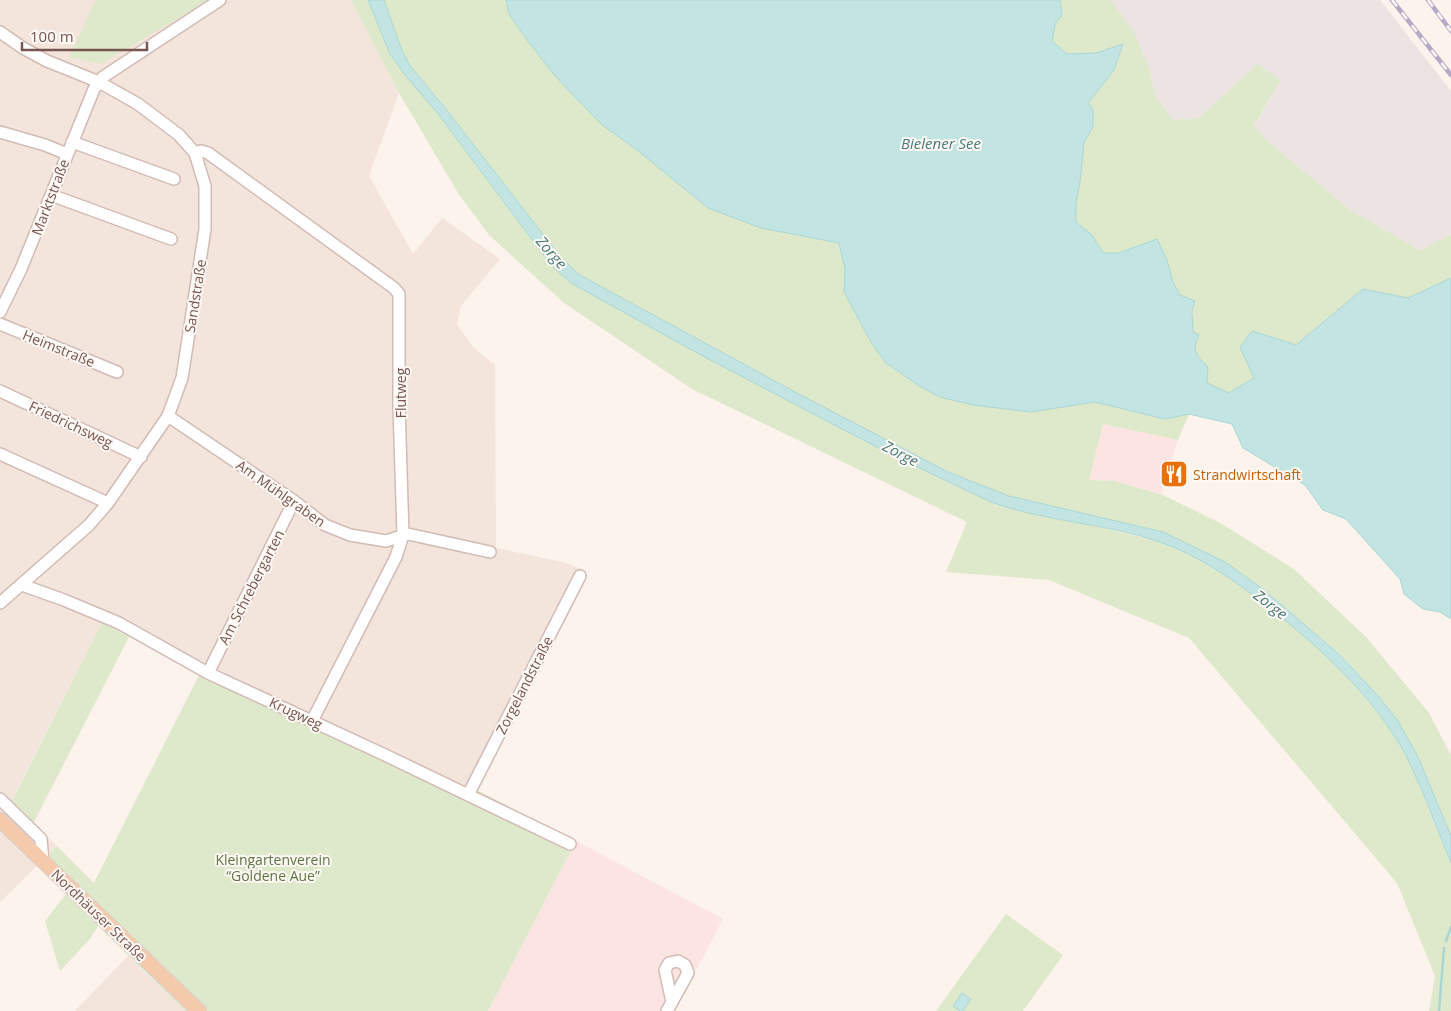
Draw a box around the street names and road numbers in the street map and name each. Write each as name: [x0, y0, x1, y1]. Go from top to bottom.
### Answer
street label: Marktstraße: [27, 156, 73, 238]
street label: Sandstraße: [180, 258, 210, 334]
street label: Heimstraße: [20, 325, 98, 371]
street label: Flutweg: [391, 367, 410, 418]
street label: Friedrichsweg: [26, 396, 116, 452]
street label: Am Mühlgraben: [233, 455, 329, 531]
street label: Am Schrebergarten: [214, 526, 288, 648]
street label: Zorgelandstraße: [491, 633, 557, 737]
street label: Krugweg: [266, 692, 326, 734]
street label: Nordhäuser Straße: [47, 865, 151, 965]

